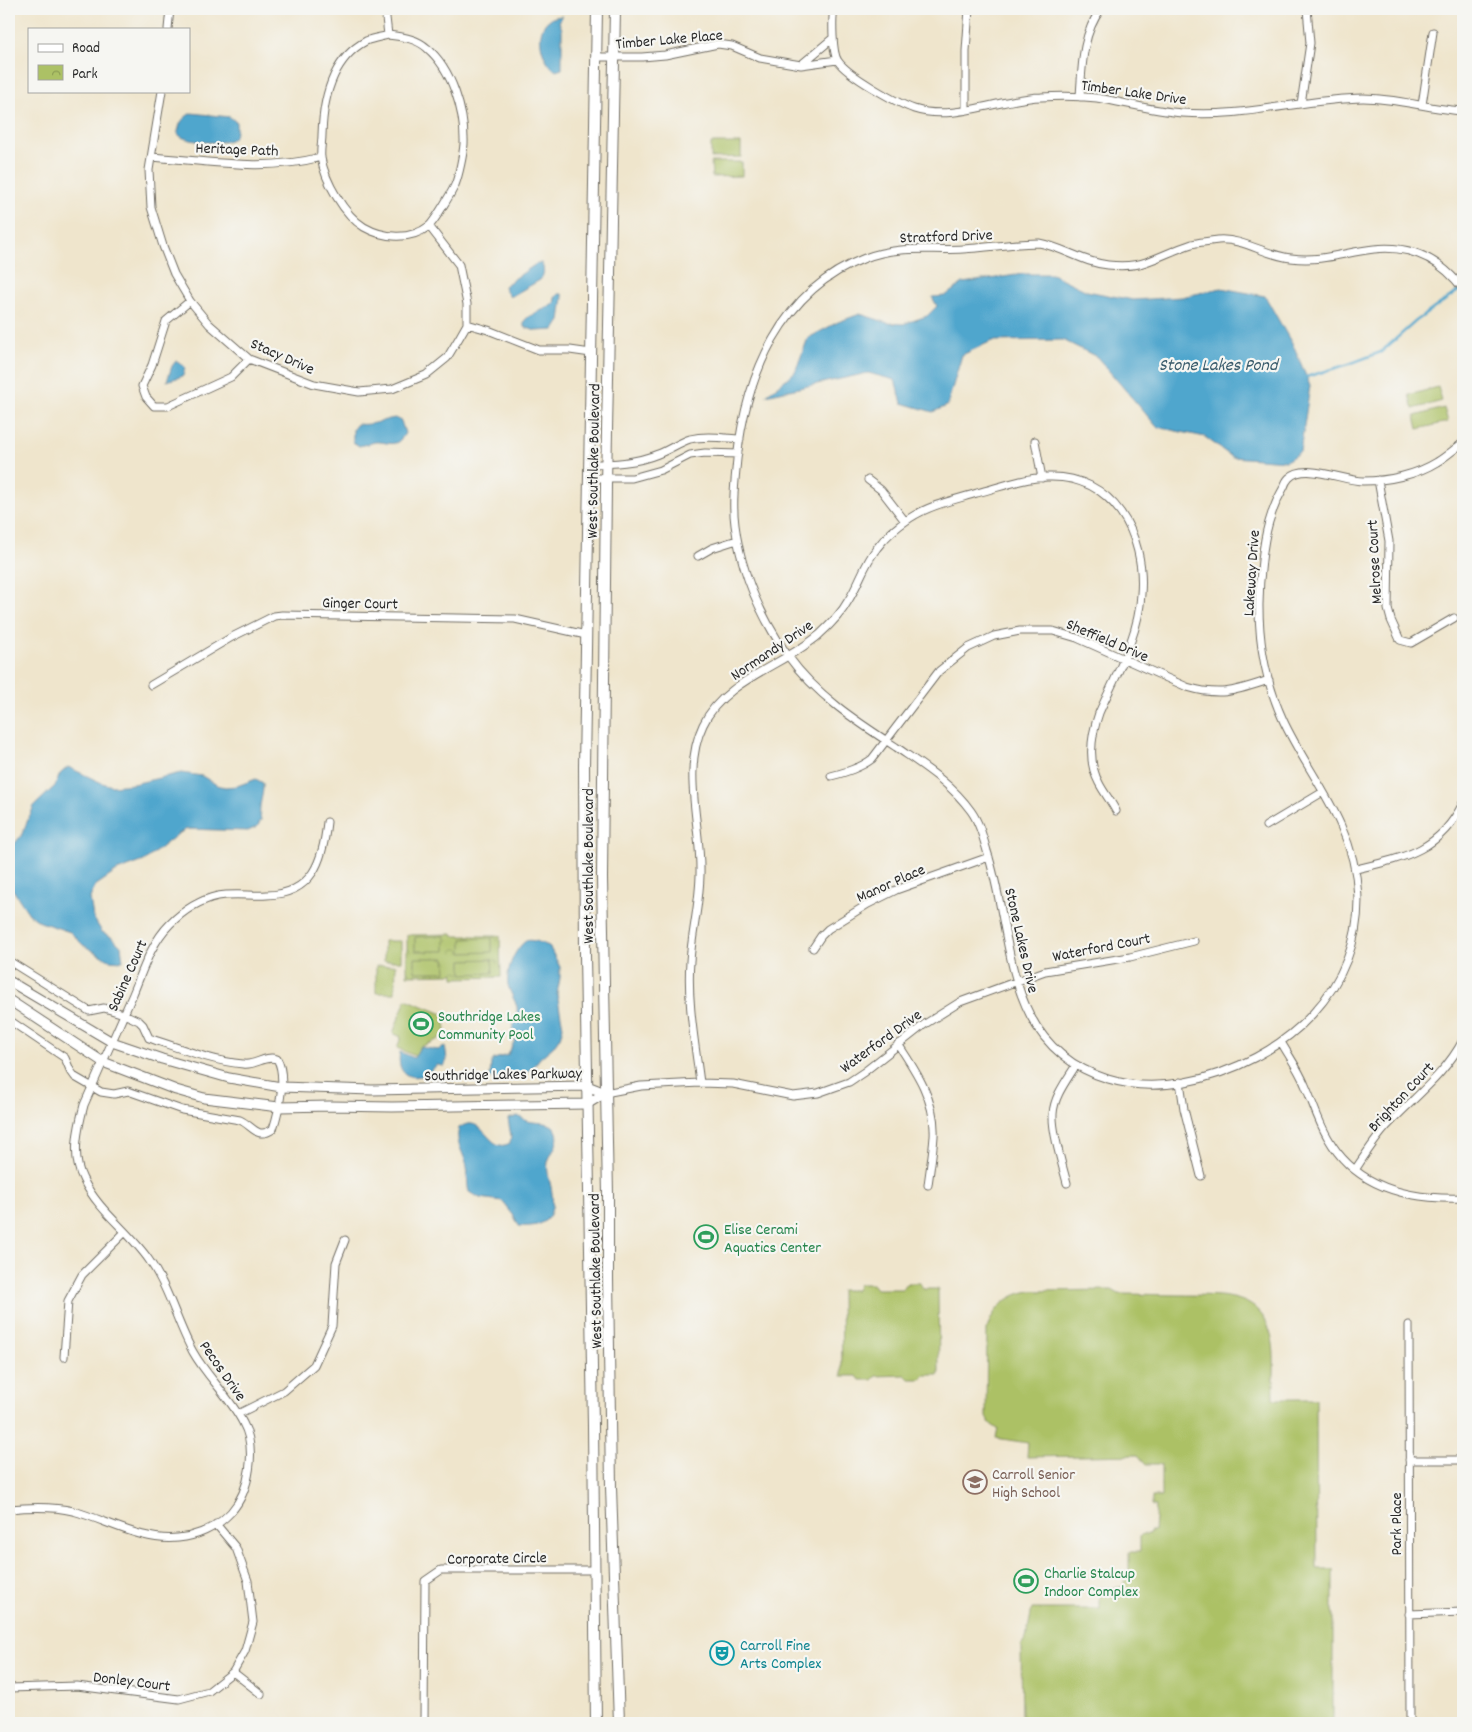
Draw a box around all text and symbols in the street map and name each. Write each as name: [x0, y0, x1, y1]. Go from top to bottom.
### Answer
street label: Timber Lake Place: [615, 24, 724, 57]
legend: [28, 28, 190, 92]
text: Road: [72, 38, 100, 60]
text: Park: [72, 64, 98, 86]
street label: Timber Lake Drive: [1080, 75, 1188, 112]
street label: Heritage Path: [195, 138, 279, 163]
street label: Stratford Drive: [899, 224, 993, 251]
street label: Stacy Drive: [246, 333, 318, 382]
water label: Stone Lakes Pond: [1159, 354, 1280, 379]
street label: West Southlake Boulevard: [582, 383, 607, 539]
street label: Melrose Court: [1362, 519, 1389, 605]
street label: Lakeway Drive: [1238, 529, 1267, 617]
street label: Ginger Court: [322, 592, 398, 617]
street label: Sheffield Drive: [1062, 614, 1152, 669]
street label: Normandy Drive: [726, 615, 818, 687]
street label: West Southlake Boulevard: [578, 788, 601, 944]
street label: Manor Place: [853, 859, 929, 910]
street label: Stone Lakes Drive: [997, 886, 1044, 995]
street label: Waterford Court: [1051, 928, 1152, 969]
street label: Sabine Court: [102, 936, 154, 1016]
street label: Waterford Drive: [836, 1004, 927, 1080]
place label: Southridge Lakes Community Pool: [438, 1006, 541, 1047]
sports icon: Southridge Lakes Community Pool: [408, 1011, 434, 1037]
street label: Brighton Court: [1363, 1057, 1441, 1138]
street label: Southridge Lakes Parkway: [424, 1063, 583, 1088]
street label: West Southlake Boulevard: [584, 1193, 609, 1349]
place label: Elise Cerami Aquatics Center: [724, 1219, 821, 1260]
sports icon: Elise Cerami Aquatics Center: [693, 1224, 719, 1250]
street label: Pecos Drive: [193, 1337, 251, 1406]
place label: Carroll Senior High School: [992, 1464, 1075, 1505]
school or university icon: Carroll Senior High School: [962, 1469, 988, 1495]
street label: Park Place: [1386, 1493, 1409, 1555]
street label: Corporate Circle: [447, 1547, 547, 1572]
place label: Charlie Stalcup Indoor Complex: [1044, 1563, 1138, 1604]
sports icon: Charlie Stalcup Indoor Complex: [1013, 1568, 1039, 1594]
place label: Carroll Fine Arts Complex: [740, 1635, 821, 1676]
theatre icon: Carroll Fine Arts Complex: [709, 1640, 735, 1666]
street label: Donley Court: [92, 1666, 172, 1699]

